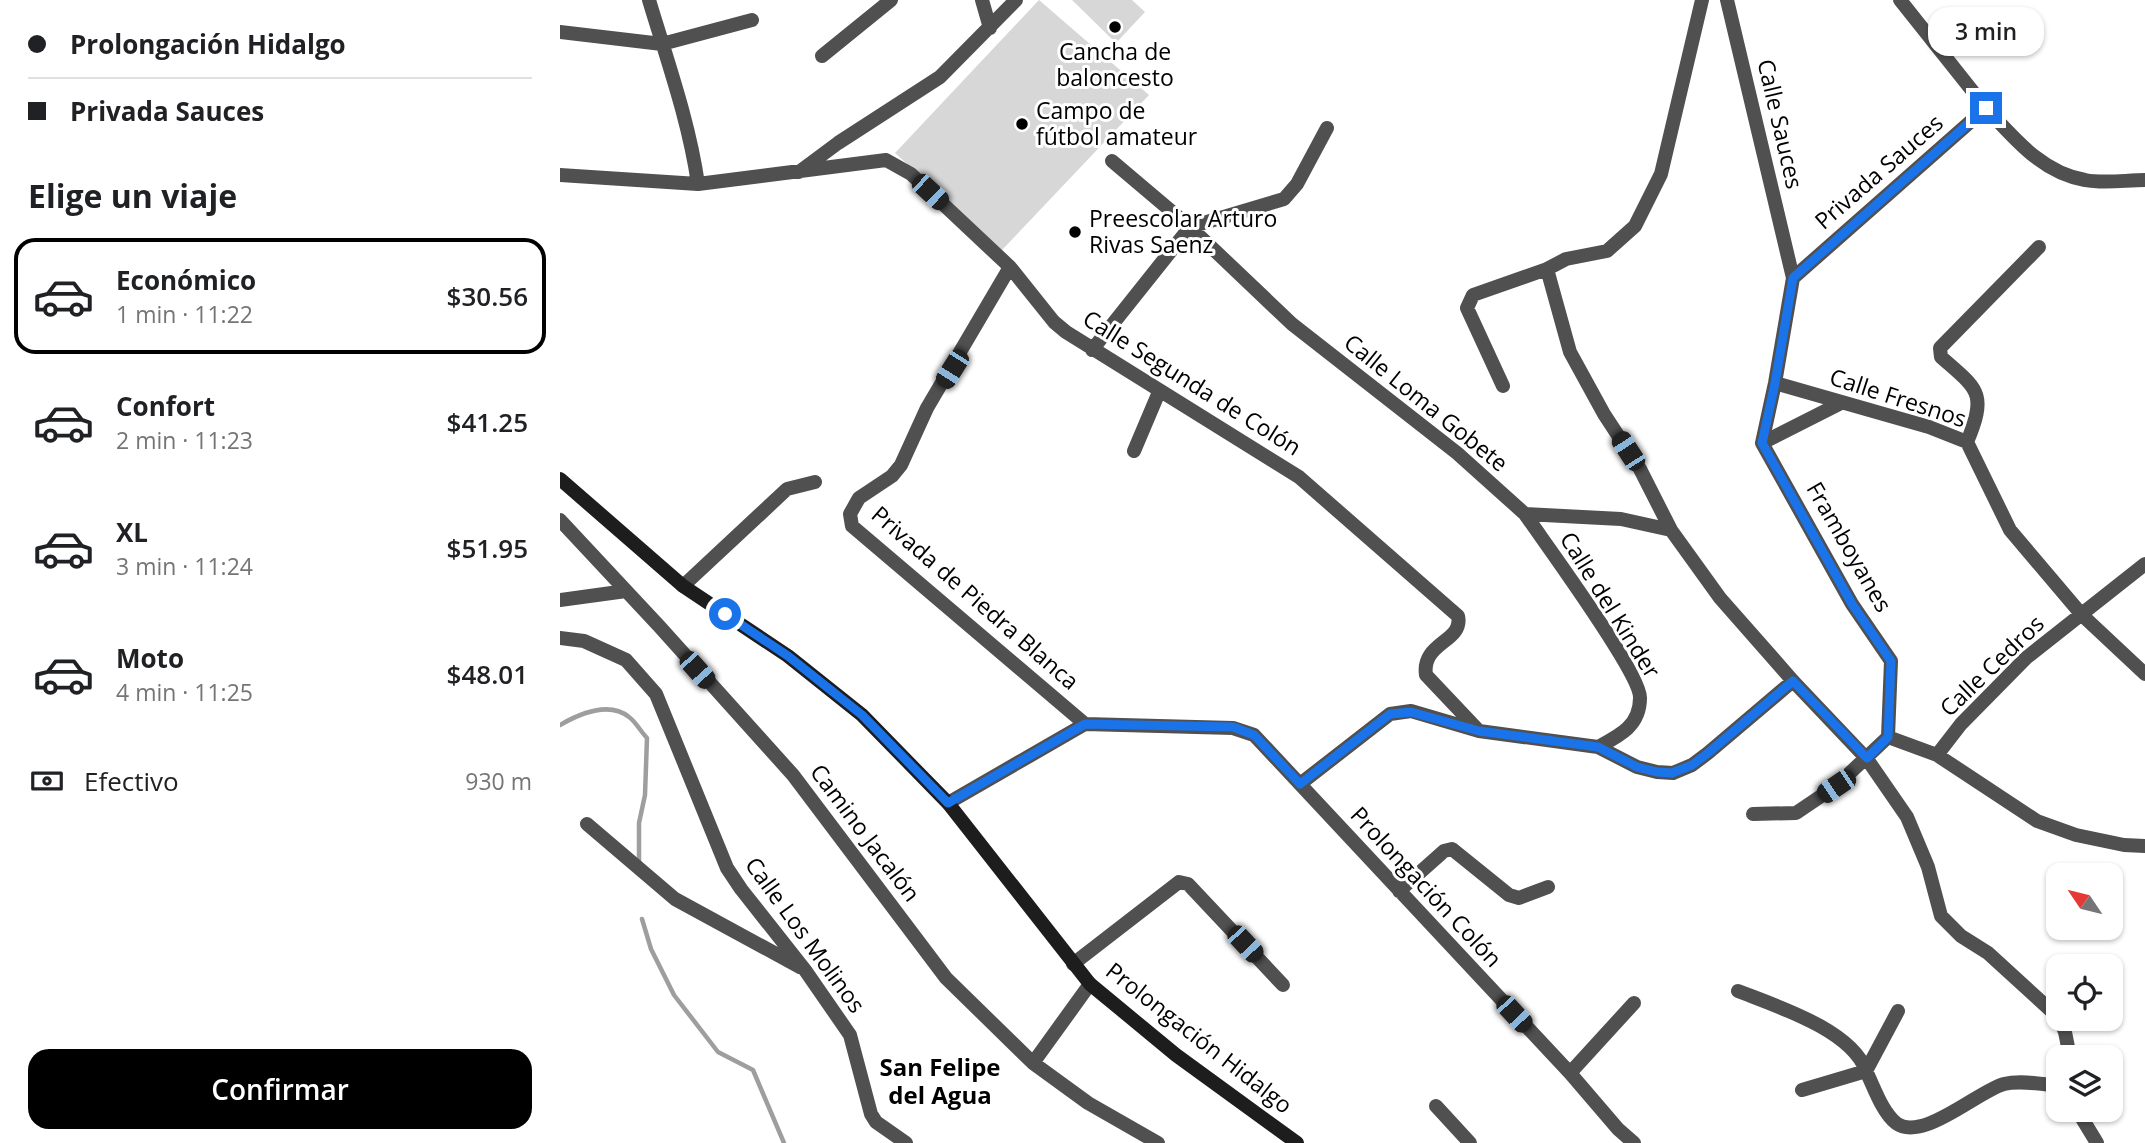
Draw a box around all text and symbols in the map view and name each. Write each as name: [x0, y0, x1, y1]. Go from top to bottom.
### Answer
callout: 3 min: [1928, 7, 2044, 56]
text: 3 min: [1955, 15, 2017, 47]
marker: Cancha de baloncesto: [1107, 19, 1123, 35]
text: Prolongación Hidalgo: [70, 26, 346, 62]
place label: Cancha de baloncesto: [1056, 35, 1174, 93]
street label: Calle Sauces: [1751, 56, 1811, 192]
route end: [1970, 92, 2002, 124]
text: Privada Sauces: [70, 93, 264, 129]
place label: Campo de fútbol amateur: [1036, 94, 1198, 152]
street label: Privada Sauces: [1807, 107, 1949, 236]
marker: Campo de fútbol amateur: [1014, 116, 1030, 132]
car: [908, 170, 953, 214]
text: Elige un viaje: [28, 174, 237, 217]
place label: Preescolar Arturo Rivas Saenz: [1089, 202, 1277, 260]
marker: Preescolar Arturo Rivas Saenz: [1067, 224, 1083, 240]
text: Económico: [116, 262, 256, 298]
icon: car: [32, 265, 95, 328]
text: $30.56: [447, 278, 528, 314]
text: 1 min · 11:22: [116, 298, 253, 330]
street label: Calle Segunda de Colón: [1077, 302, 1308, 462]
street label: Calle Loma Gobete: [1338, 326, 1515, 478]
car: [932, 346, 973, 392]
street label: Calle Fresnos: [1826, 360, 1971, 434]
text: Confort: [116, 388, 215, 424]
icon: car: [32, 391, 95, 454]
text: $41.25: [447, 404, 528, 440]
text: 2 min · 11:23: [116, 424, 253, 456]
car: [1608, 428, 1649, 474]
street label: Framboyanes: [1800, 475, 1900, 618]
street label: Privada de Piedra Blanca: [865, 498, 1086, 696]
text: XL: [116, 514, 148, 550]
icon: car: [32, 517, 95, 580]
street label: Calle del Kinder: [1553, 525, 1669, 684]
text: $51.95: [447, 530, 528, 566]
text: 3 min · 11:24: [116, 550, 253, 582]
route start: [709, 598, 741, 630]
street label: Calle Cedros: [1932, 607, 2050, 723]
text: Moto: [116, 640, 184, 676]
icon: car: [32, 643, 95, 706]
car: [676, 647, 719, 693]
text: $48.01: [447, 656, 528, 692]
text: 4 min · 11:25: [116, 676, 253, 708]
street label: Camino Jacalón: [803, 757, 928, 908]
icon: cash: [28, 762, 66, 800]
text: Efectivo: [84, 763, 179, 799]
text: 930 m: [465, 765, 532, 797]
car: [1813, 766, 1860, 806]
street label: Prolongación Colón: [1344, 799, 1510, 974]
street label: Calle Los Molinos: [738, 850, 873, 1019]
north arrow: [2046, 863, 2123, 940]
map controls: [2046, 863, 2123, 1122]
car: [1223, 921, 1268, 967]
street label: Prolongación Hidalgo: [1100, 954, 1300, 1120]
button: locate: [2046, 954, 2123, 1031]
car: [1492, 991, 1537, 1037]
button: layers: [2046, 1045, 2123, 1122]
button: Confirmar: [28, 1049, 532, 1129]
district label: San Felipe del Agua: [879, 1050, 1001, 1111]

